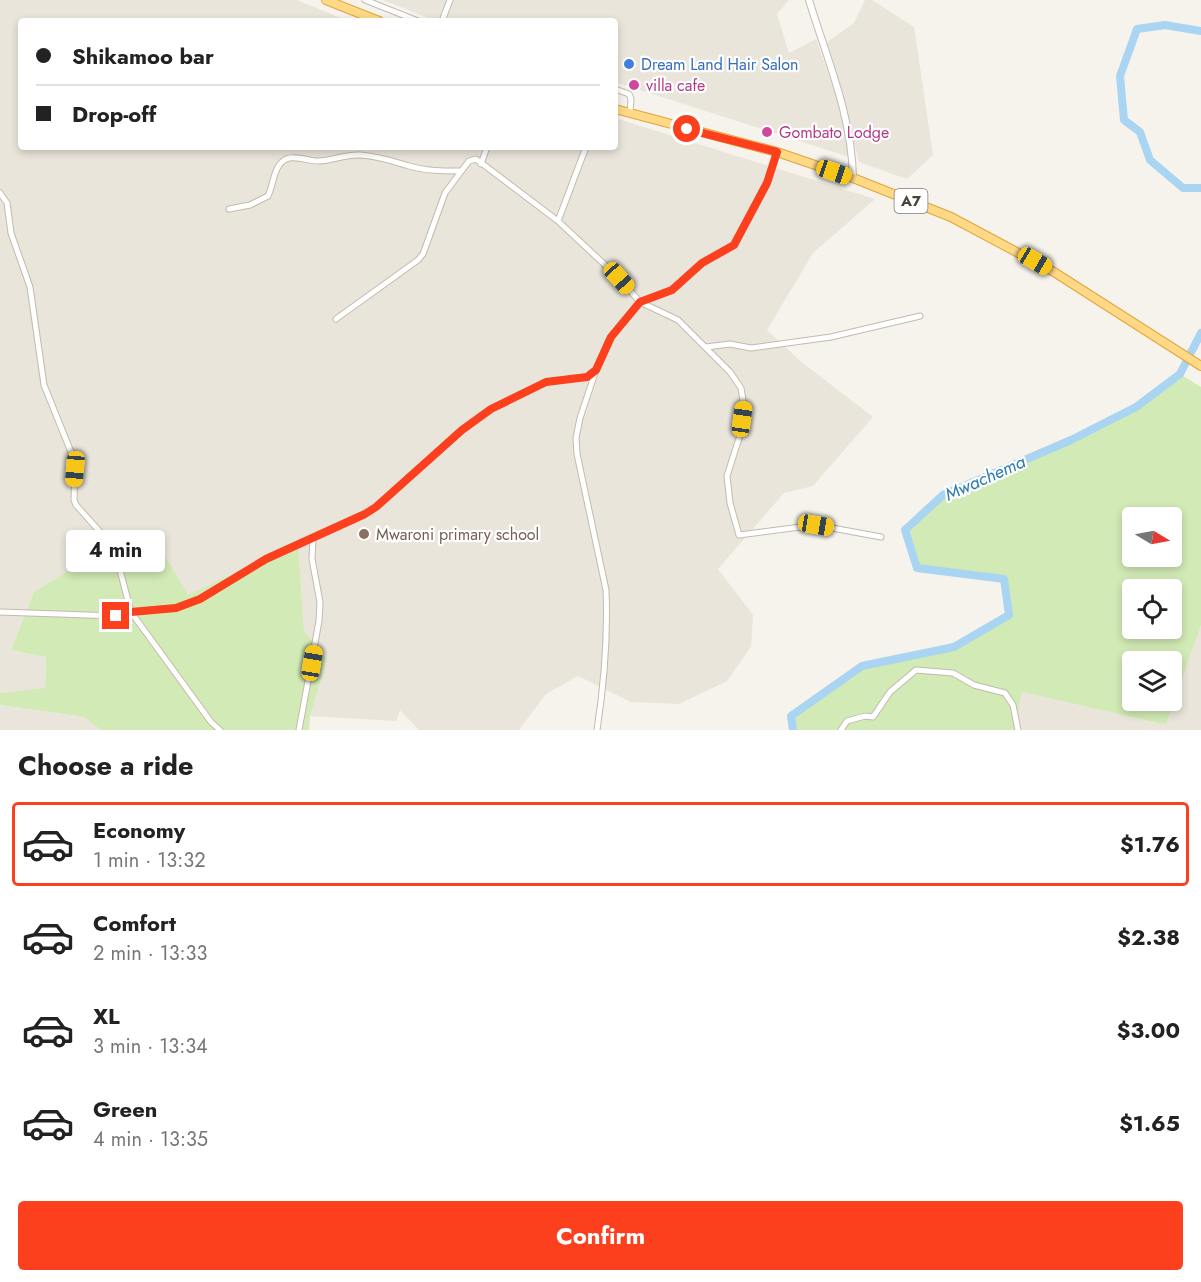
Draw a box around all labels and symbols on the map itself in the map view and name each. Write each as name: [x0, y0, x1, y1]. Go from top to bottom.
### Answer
place label: Dream Land Hair Salon: [641, 53, 798, 76]
marker: Dream Land Hair Salon: [622, 57, 636, 71]
place label: villa cafe: [646, 74, 705, 97]
marker: villa cafe: [627, 78, 641, 92]
route start: [673, 115, 700, 142]
place label: Gombato Lodge: [779, 121, 889, 144]
marker: Gombato Lodge: [760, 125, 774, 139]
car: [814, 158, 854, 186]
road number: A7: [894, 189, 928, 213]
car: [1015, 244, 1055, 278]
car: [600, 259, 638, 297]
car: [731, 400, 753, 438]
water label: Mwachema: [940, 449, 1030, 507]
car: [64, 450, 86, 488]
north arrow: [1122, 507, 1182, 567]
car: [797, 513, 835, 537]
place label: Mwaroni primary school: [376, 523, 539, 546]
marker: Mwaroni primary school: [357, 527, 371, 541]
callout: 4 min: [66, 529, 166, 571]
route end: [102, 602, 129, 629]
car: [300, 644, 324, 682]

